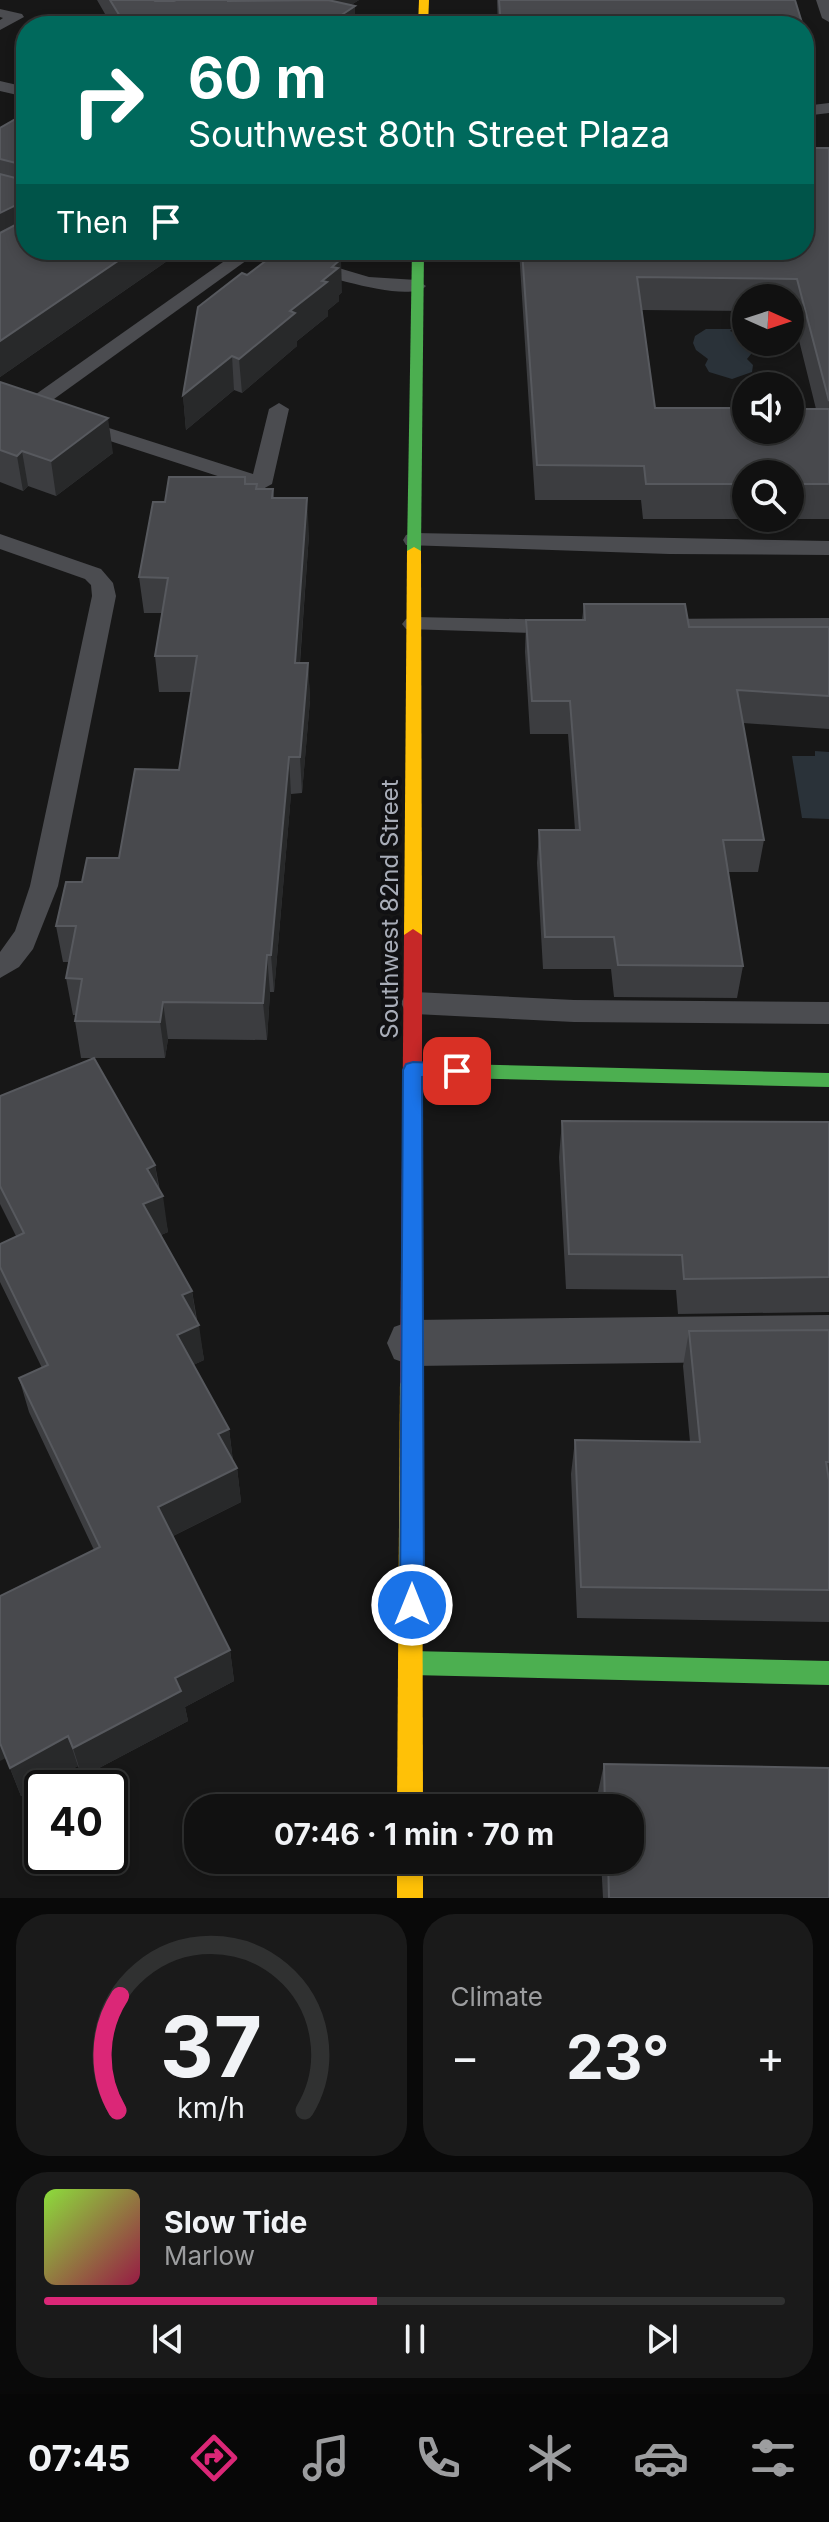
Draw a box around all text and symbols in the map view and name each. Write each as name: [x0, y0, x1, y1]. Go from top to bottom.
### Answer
text: 60 m: [188, 44, 327, 112]
icon: right: [56, 48, 160, 152]
text: Southwest 80th Street Plaza: [188, 112, 670, 156]
icon: arrive: [144, 200, 188, 244]
text: Then: [56, 204, 128, 240]
north arrow: [732, 284, 804, 356]
map controls: [732, 284, 804, 532]
button: sound: [732, 372, 804, 444]
button: search: [732, 460, 804, 532]
street label: Southwest 82nd Street: [375, 779, 404, 1039]
pin: [423, 1037, 491, 1105]
icon: arrive: [435, 1049, 479, 1093]
position arrow: [370, 1563, 454, 1647]
speed limit sign: 40: [24, 1770, 128, 1874]
text: 07:46 · 1 min · 70 m: [274, 1816, 554, 1852]
text: Climate: [451, 1981, 543, 2012]
text: 37: [160, 1996, 262, 2097]
text: 23°: [566, 2021, 670, 2093]
text: −: [451, 2030, 480, 2084]
text: +: [756, 2030, 785, 2084]
text: km/h: [177, 2090, 245, 2125]
text: Slow Tide: [164, 2204, 307, 2240]
text: Marlow: [164, 2240, 255, 2271]
icon: previous: [146, 2317, 190, 2361]
icon: pause: [393, 2317, 437, 2361]
icon: next: [640, 2317, 684, 2361]
icon: directions: [186, 2430, 242, 2486]
icon: music: [298, 2430, 354, 2486]
icon: phone: [410, 2430, 466, 2486]
icon: climate: [522, 2430, 578, 2486]
icon: car: [633, 2430, 689, 2486]
icon: filters: [745, 2430, 801, 2486]
text: 07:45: [28, 2436, 131, 2480]

